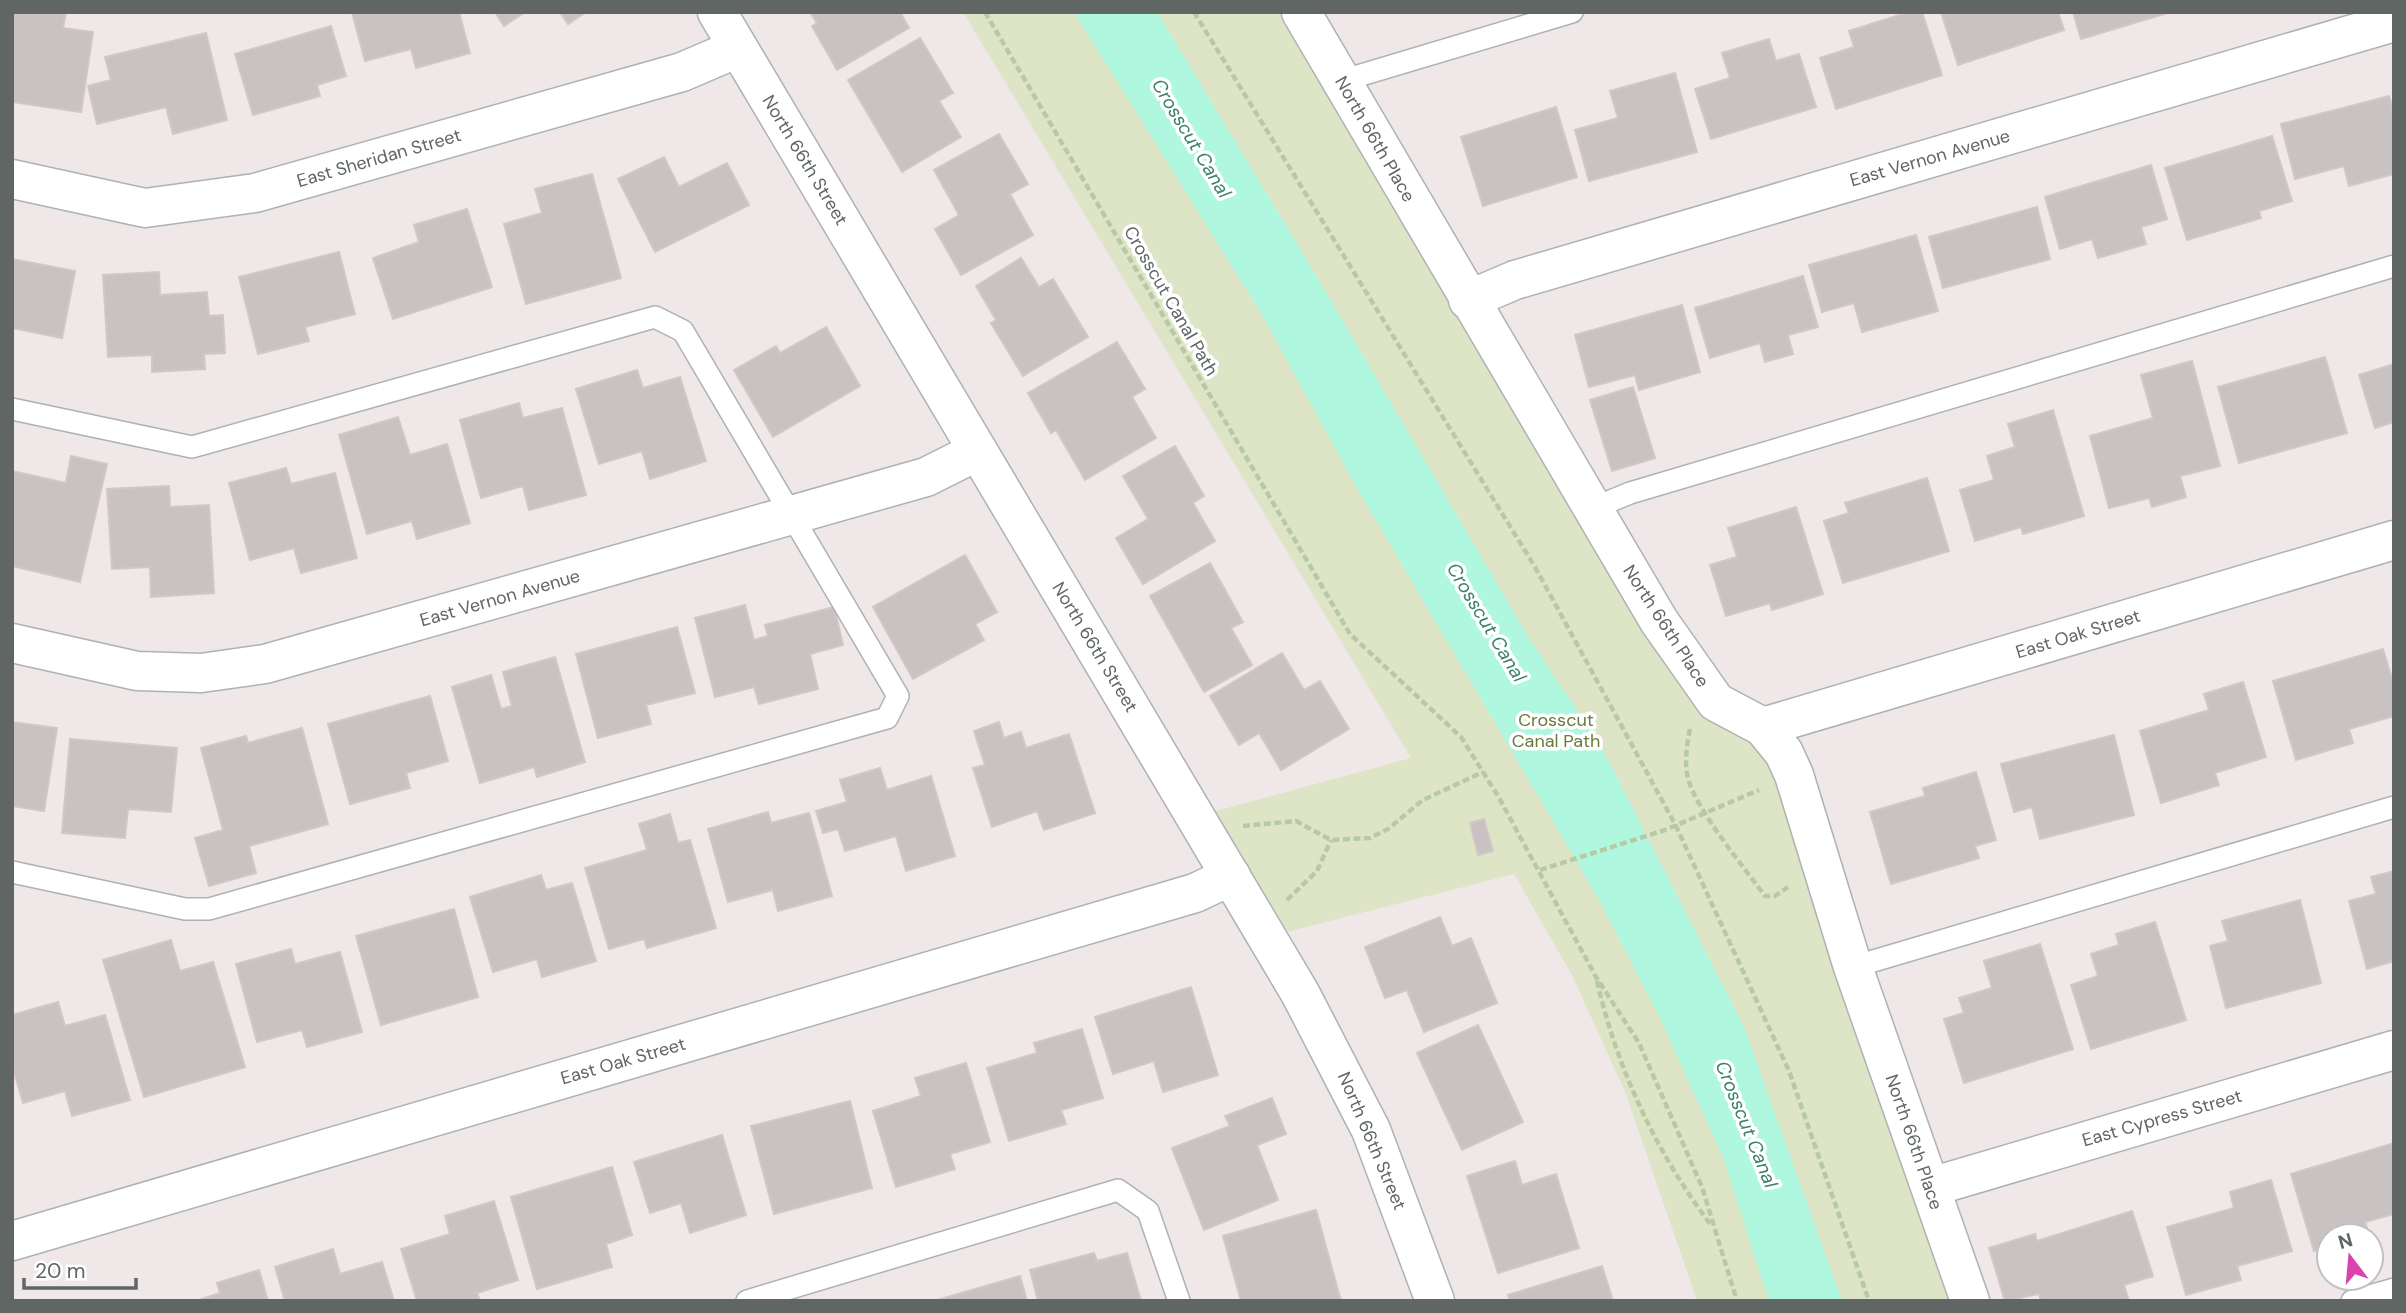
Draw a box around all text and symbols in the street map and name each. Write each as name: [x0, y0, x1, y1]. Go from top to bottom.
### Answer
street label: North 66th Place: [1329, 72, 1421, 206]
water label: Crosscut Canal: [1146, 74, 1237, 203]
street label: North 66th Street: [757, 90, 853, 230]
street label: East Sheridan Street: [294, 123, 464, 193]
street label: East Vernon Avenue: [1847, 124, 2013, 192]
street label: Crosscut Canal Path: [1118, 222, 1224, 380]
water label: Crosscut Canal: [1441, 558, 1532, 687]
street label: North 66th Place: [1617, 560, 1715, 692]
street label: East Vernon Avenue: [417, 564, 583, 632]
street label: North 66th Street: [1047, 577, 1143, 717]
street label: East Oak Street: [2013, 604, 2143, 664]
park label: Crosscut Canal Path: [1512, 708, 1600, 753]
street label: East Oak Street: [558, 1032, 688, 1090]
water label: Crosscut Canal: [1710, 1057, 1784, 1192]
street label: North 66th Street: [1332, 1068, 1412, 1214]
street label: North 66th Place: [1880, 1071, 1948, 1213]
street label: East Cypress Street: [2079, 1084, 2245, 1152]
north arrow: [2315, 1222, 2385, 1292]
text: N: [2335, 1227, 2356, 1255]
scale bar: [24, 1246, 136, 1290]
text: 20 m: [35, 1257, 86, 1285]

